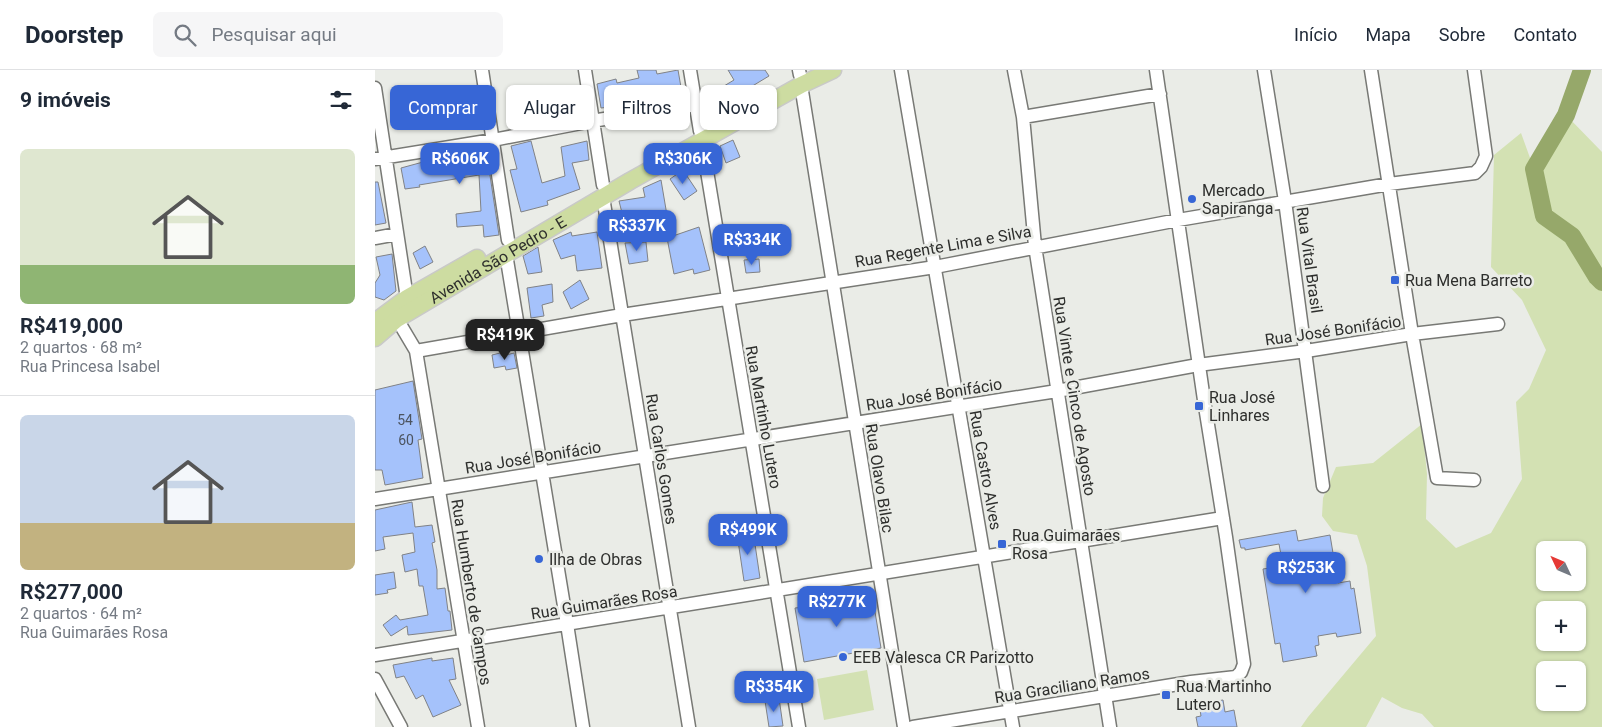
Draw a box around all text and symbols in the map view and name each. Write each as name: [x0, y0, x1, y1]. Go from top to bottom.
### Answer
search box: [153, 12, 503, 57]
text: Doorstep: [25, 21, 123, 49]
icon: search: [171, 21, 199, 49]
text: Pesquisar aqui: [211, 23, 337, 46]
text: Início: [1294, 24, 1337, 45]
text: Mapa: [1365, 24, 1411, 45]
text: Sobre: [1439, 24, 1485, 45]
text: Contato: [1513, 24, 1577, 45]
chip: Comprar: [390, 85, 496, 130]
chip: Alugar: [506, 85, 594, 130]
chip: Filtros: [604, 85, 690, 130]
chip: Novo: [700, 85, 777, 130]
icon: filters: [327, 86, 355, 114]
text: 9 imóveis: [20, 88, 111, 112]
pin: R$606K: [419, 142, 501, 185]
pin: R$306K: [642, 142, 724, 185]
text: R$606K: [431, 149, 489, 168]
text: R$306K: [654, 149, 712, 168]
place label: Mercado Sapiranga: [1202, 181, 1273, 218]
icon: home: [143, 182, 233, 272]
marker: Mercado Sapiranga: [1186, 193, 1198, 205]
street label: Rua Vital Brasil: [1293, 206, 1326, 314]
pin: R$337K: [596, 210, 678, 252]
street label: Avenida São Pedro - E: [426, 212, 570, 308]
text: R$337K: [608, 216, 666, 235]
street label: Rua Regente Lima e Silva: [853, 222, 1033, 271]
pin: R$334K: [711, 224, 793, 266]
text: R$334K: [723, 230, 781, 249]
place label: Rua Mena Barreto: [1405, 271, 1532, 290]
marker: Rua Mena Barreto: [1389, 274, 1401, 286]
street label: Rua Vinte e Cinco de Agosto: [1049, 295, 1100, 497]
street label: Rua José Bonifácio: [1264, 312, 1402, 349]
text: R$419,000: [20, 314, 123, 338]
pin: R$419K: [464, 318, 546, 361]
text: R$419K: [476, 325, 534, 344]
text: 2 quartos · 68 m²: [20, 338, 142, 357]
street label: Rua Martinho Lutero: [742, 344, 785, 490]
text: Rua Princesa Isabel: [20, 357, 160, 376]
street label: Rua José Bonifácio: [865, 374, 1003, 415]
place label: Rua José Linhares: [1209, 388, 1275, 425]
street label: Rua Carlos Gomes: [642, 392, 681, 526]
marker: Rua José Linhares: [1193, 400, 1205, 412]
street label: Rua Castro Alves: [966, 409, 1005, 531]
house number: 54: [397, 412, 413, 428]
street label: Rua Olavo Bilac: [861, 422, 898, 534]
house number: 60: [398, 432, 414, 448]
street label: Rua José Bonifácio: [464, 437, 602, 478]
icon: home: [143, 447, 233, 537]
street label: Rua Humberto de Campos: [447, 498, 496, 686]
pin: R$499K: [707, 514, 789, 556]
text: R$499K: [719, 520, 777, 539]
place label: Rua Guimarães Rosa: [1012, 526, 1120, 563]
marker: Rua Guimarães Rosa: [996, 538, 1008, 550]
north arrow: [1536, 541, 1586, 591]
map controls: [1536, 541, 1586, 711]
place label: Ilha de Obras: [549, 550, 642, 569]
pin: R$253K: [1265, 552, 1347, 594]
marker: Ilha de Obras: [533, 553, 545, 565]
text: R$253K: [1277, 558, 1335, 577]
text: R$277,000: [20, 580, 123, 604]
street label: Rua Guimarães Rosa: [529, 582, 679, 623]
pin: R$277K: [796, 586, 878, 628]
text: R$277K: [808, 592, 866, 611]
button: +: [1536, 601, 1586, 651]
text: 2 quartos · 64 m²: [20, 604, 142, 623]
text: Rua Guimarães Rosa: [20, 623, 168, 642]
place label: EEB Valesca CR Parizotto: [853, 648, 1034, 667]
marker: EEB Valesca CR Parizotto: [837, 651, 849, 663]
button: −: [1536, 661, 1586, 711]
street label: Rua Graciliano Ramos: [993, 664, 1151, 707]
pin: R$354K: [733, 670, 815, 713]
text: R$354K: [745, 677, 803, 696]
place label: Rua Martinho Lutero: [1176, 677, 1272, 714]
marker: Rua Martinho Lutero: [1160, 689, 1172, 701]

